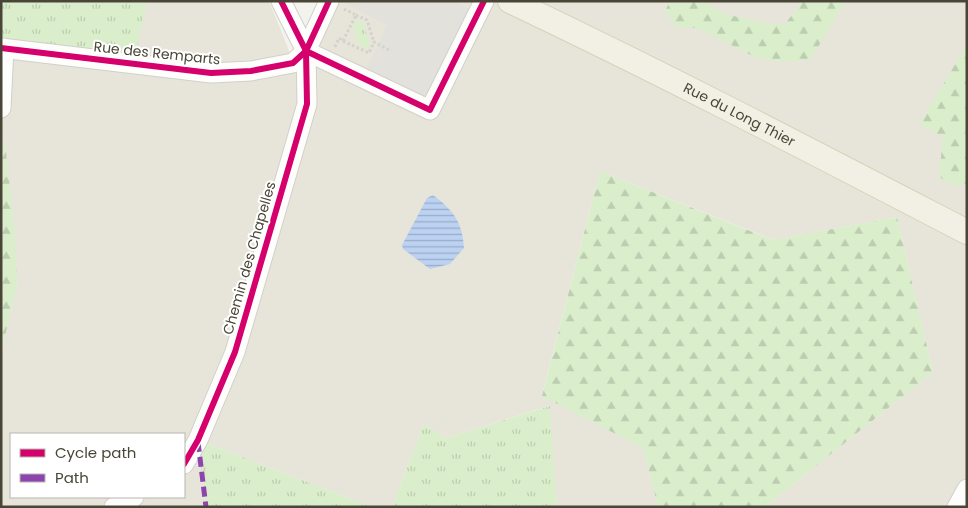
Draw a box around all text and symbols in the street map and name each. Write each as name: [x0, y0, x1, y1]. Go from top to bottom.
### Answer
street label: Rue des Remparts: [93, 36, 221, 70]
street label: Rue du Long Thier: [680, 78, 799, 151]
street label: Chemin des Chapelles: [218, 179, 280, 337]
legend: [10, 433, 185, 498]
text: Cycle path: [55, 442, 136, 463]
text: Path: [55, 467, 89, 488]

